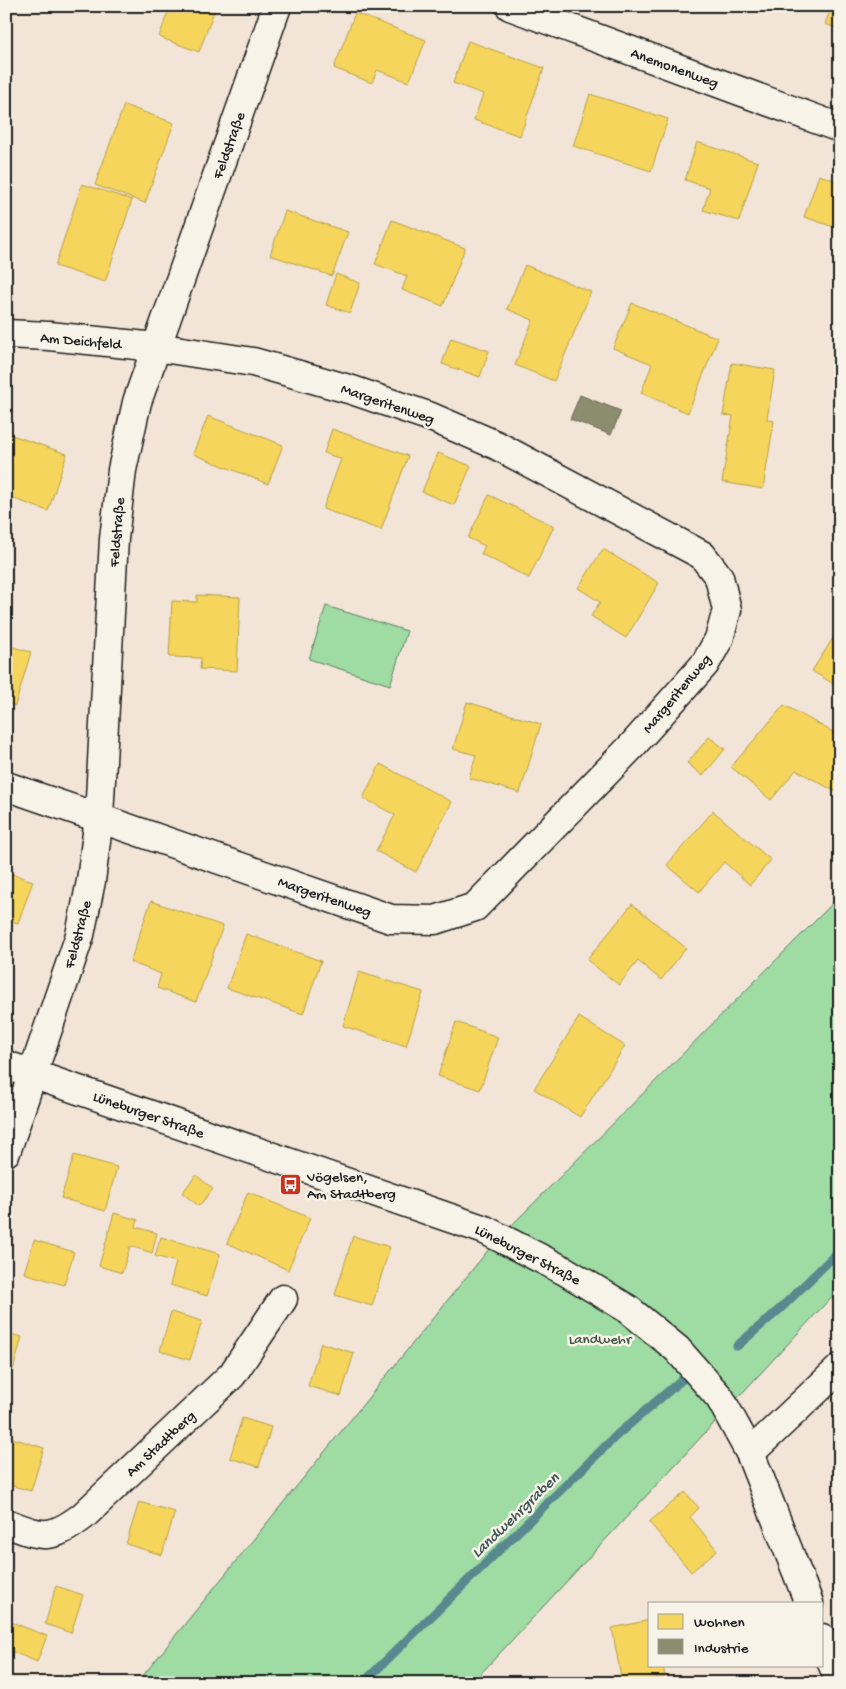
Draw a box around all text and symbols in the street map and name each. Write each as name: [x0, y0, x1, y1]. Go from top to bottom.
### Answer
street label: Anemonenweg: [628, 45, 721, 93]
street label: Feldstraße: [209, 110, 250, 182]
street label: Am Deichfeld: [39, 329, 123, 355]
street label: Margeritenweg: [338, 380, 437, 429]
street label: Feldstraße: [106, 496, 130, 569]
street label: Margeritenweg: [639, 651, 716, 738]
street label: Margeritenweg: [275, 873, 374, 922]
street label: Feldstraße: [61, 898, 97, 971]
street label: Lüneburger Straße: [90, 1088, 207, 1143]
place label: Vögelsen, Am Stadtberg: [306, 1169, 396, 1204]
bus stop icon: Vögelsen, Am Stadtberg: [279, 1173, 303, 1197]
street label: Lüneburger Straße: [471, 1221, 583, 1290]
park label: Landwehr: [569, 1331, 633, 1349]
street label: Am Stadtberg: [123, 1408, 200, 1481]
water label: Landwehrgraben: [469, 1470, 565, 1563]
legend: [648, 1602, 824, 1666]
text: Wohnen: [694, 1614, 745, 1632]
text: Industrie: [694, 1640, 749, 1658]

